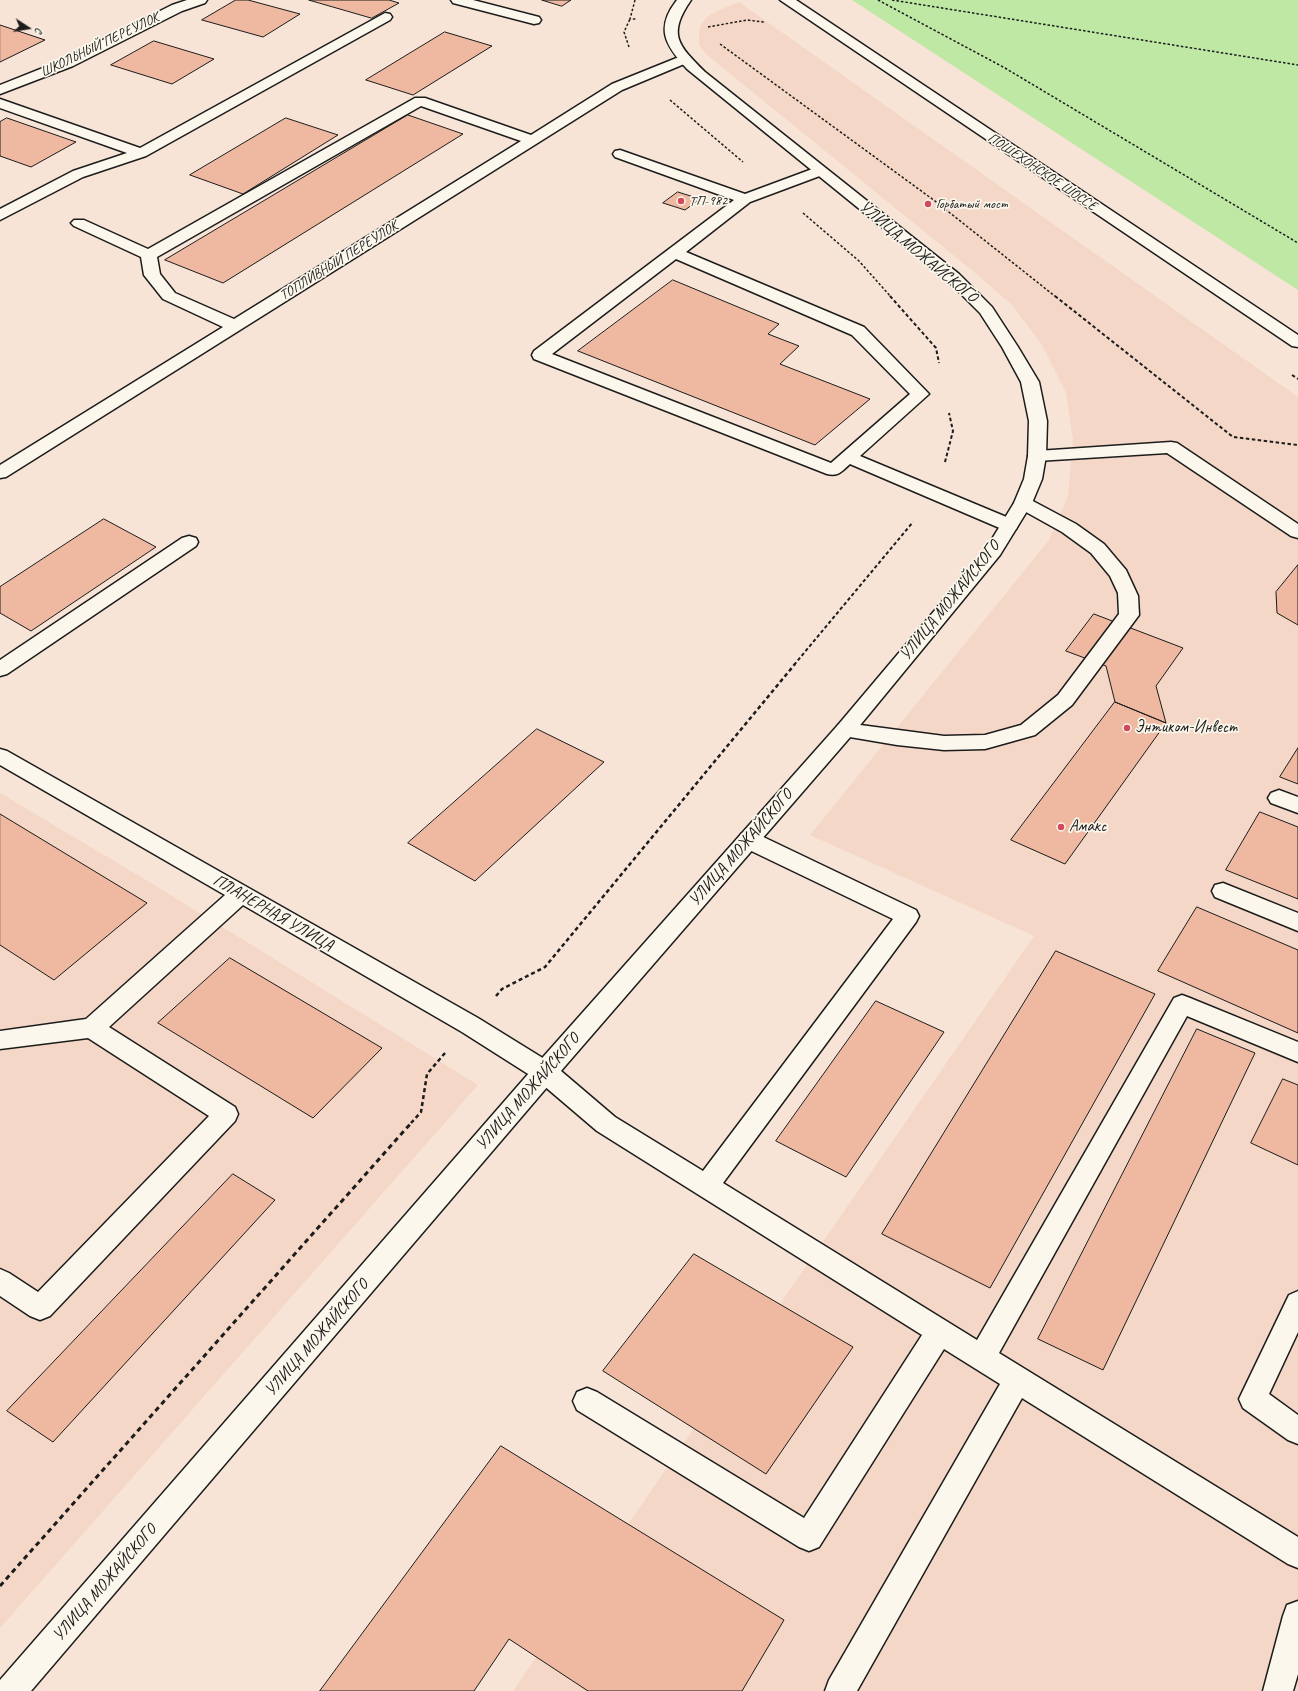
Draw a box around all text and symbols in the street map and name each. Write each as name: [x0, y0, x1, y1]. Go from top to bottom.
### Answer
north arrow: [8, 8, 48, 48]
street label: ШКОЛЬНЫЙ ПЕРЕУЛОК: [38, 9, 162, 81]
text: С: [32, 26, 47, 35]
street label: ПОШЕХОНСКОЕ ШОССЕ: [984, 129, 1100, 215]
place label: ТП-982: [689, 193, 727, 209]
marker: ТП-982: [676, 196, 686, 206]
place label: Горбатый мост: [936, 196, 1008, 212]
street label: УЛИЦА МОЖАЙСКОГО: [855, 197, 981, 307]
marker: Горбатый мост: [923, 199, 933, 209]
street label: ТОПЛИВНЫЙ ПЕРЕУЛОК: [277, 218, 401, 304]
street label: УЛИЦА МОЖАЙСКОГО: [895, 537, 1005, 665]
place label: Энтиком-Инвест: [1135, 718, 1237, 738]
marker: Энтиком-Инвест: [1122, 723, 1132, 733]
street label: УЛИЦА МОЖАЙСКОГО: [685, 785, 797, 911]
place label: Амакс: [1069, 817, 1106, 837]
marker: Амакс: [1056, 822, 1066, 832]
street label: ПЛАНЕРНАЯ УЛИЦА: [209, 870, 337, 956]
street label: УЛИЦА МОЖАЙСКОГО: [472, 1029, 584, 1155]
street label: УЛИЦА МОЖАЙСКОГО: [261, 1275, 373, 1401]
street label: УЛИЦА МОЖАЙСКОГО: [49, 1520, 161, 1646]

